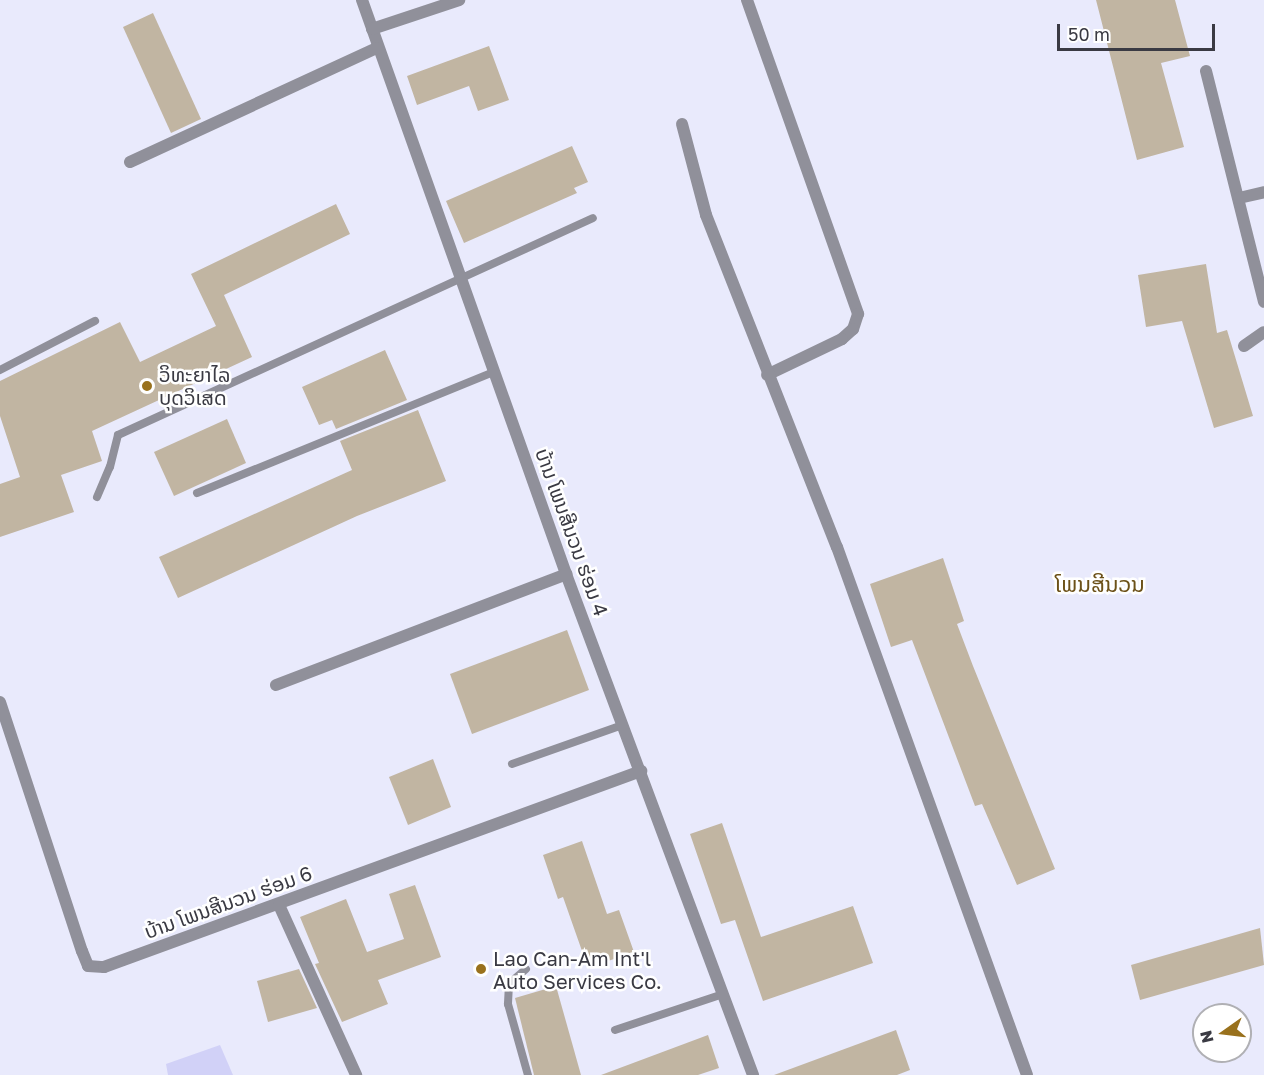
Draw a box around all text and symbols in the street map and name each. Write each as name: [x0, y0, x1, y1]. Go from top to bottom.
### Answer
scale bar: [1060, 12, 1218, 50]
text: 50 m: [1068, 23, 1110, 45]
place label: ວິທະຍາໄລ ບຸດວິເສດ: [159, 362, 230, 409]
marker: ວິທະຍາໄລ ບຸດວິເສດ: [140, 379, 154, 393]
street label: ບ້ານ ໂພນສີນວນ ຮ່ອມ 4: [531, 445, 613, 619]
district label: ໂພນສີນວນ: [1055, 571, 1145, 597]
street label: ບ້ານ ໂພນສີນວນ ຮ່ອມ 6: [141, 861, 315, 943]
place label: Lao Can-Am Int'l Auto Services Co.: [493, 946, 662, 993]
marker: Lao Can-Am Int'l Auto Services Co.: [474, 962, 488, 976]
north arrow: [1192, 1003, 1252, 1063]
text: N: [1195, 1029, 1218, 1045]

